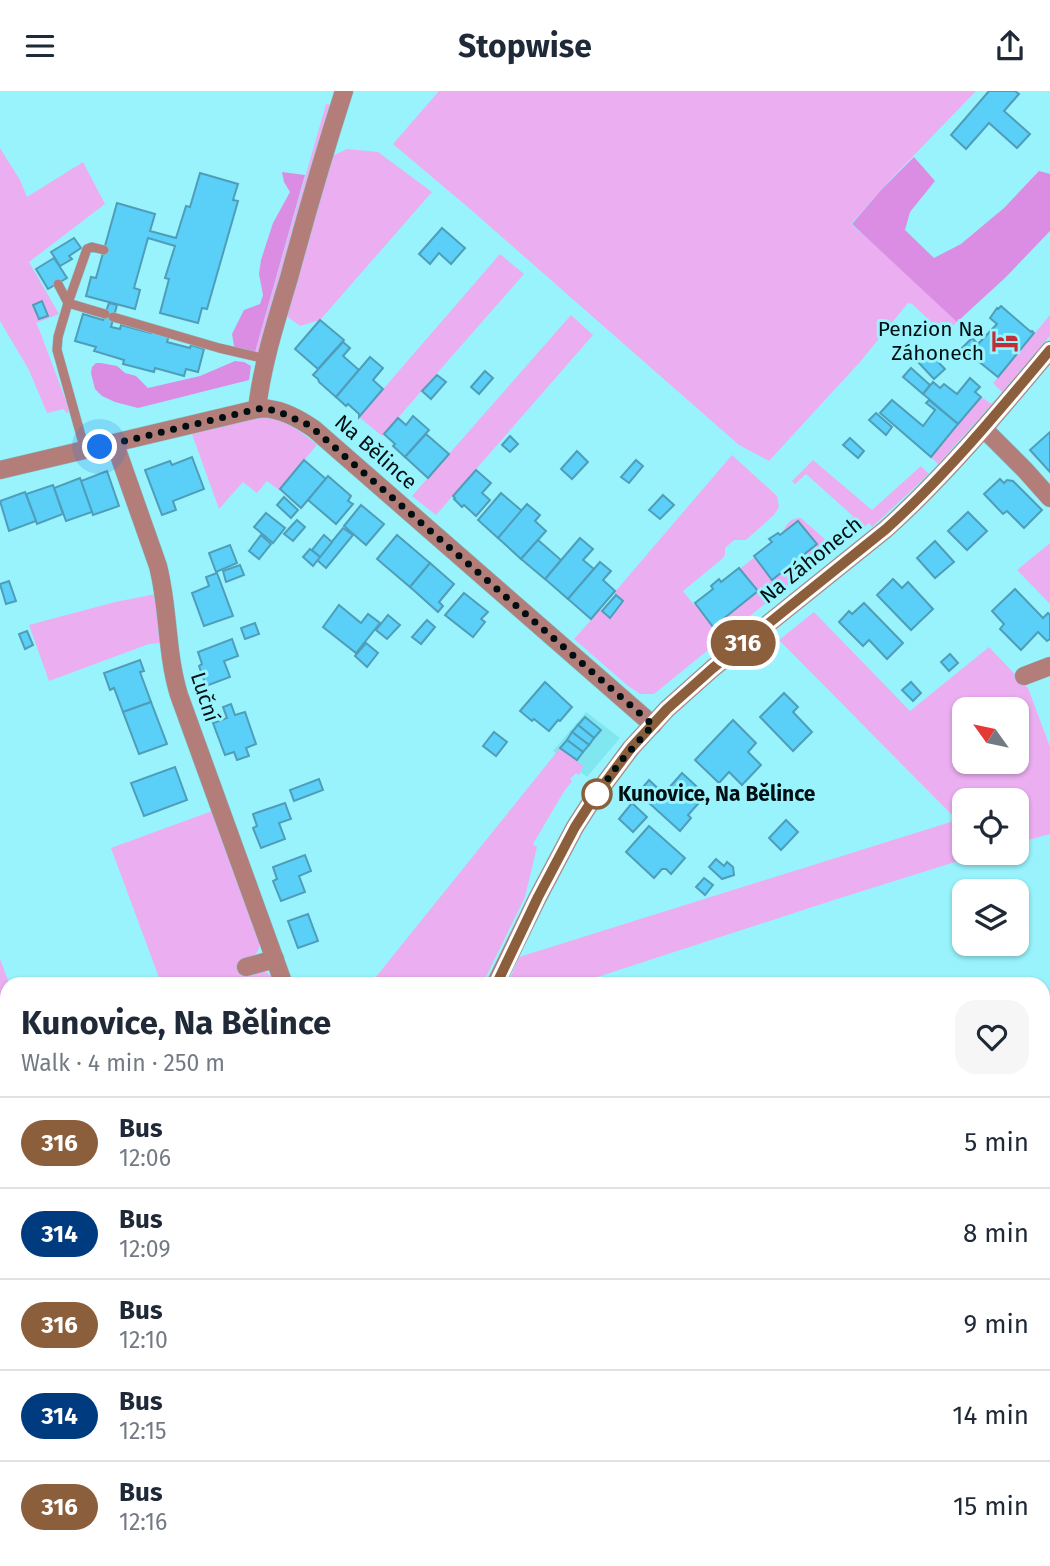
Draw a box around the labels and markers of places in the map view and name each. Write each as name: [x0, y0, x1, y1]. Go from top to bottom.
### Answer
place label: Penzion Na Záhonech: [878, 316, 984, 366]
hotel icon: Penzion Na Záhonech: [990, 326, 1020, 356]
marker: Kunovice, Na Bělince: [582, 779, 612, 809]
place label: Kunovice, Na Bělince: [618, 781, 816, 807]

